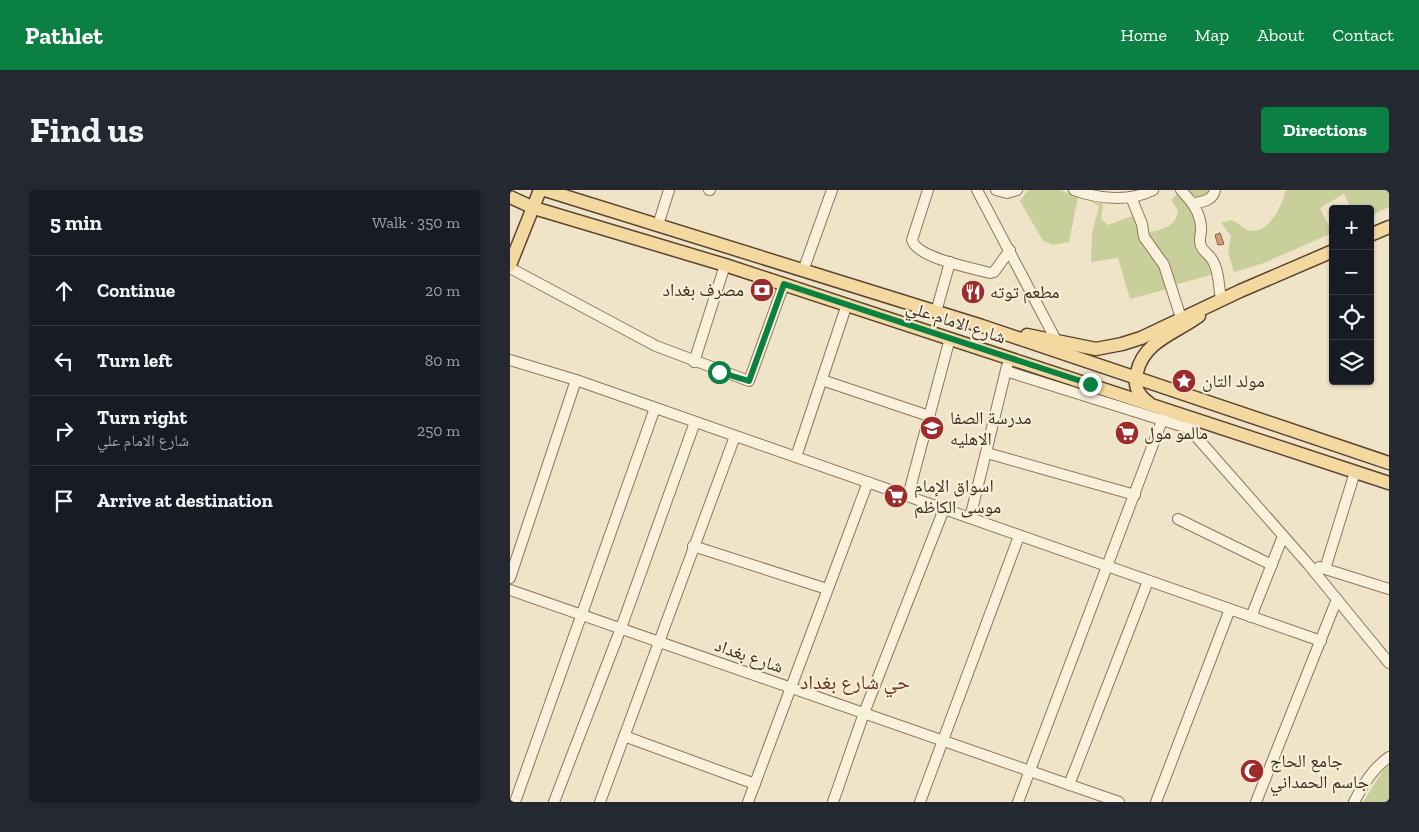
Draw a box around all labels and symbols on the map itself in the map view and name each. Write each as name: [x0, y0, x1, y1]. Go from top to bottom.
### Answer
bank icon: مصرف بغداد: [749, 277, 775, 303]
place label: مصرف بغداد: [662, 279, 744, 301]
restaurant icon: مطعم توته: [960, 279, 986, 305]
place label: مطعم توته: [990, 281, 1059, 304]
street label: شارع الامام علي: [902, 296, 1009, 352]
route start: [708, 361, 731, 384]
place icon: مولد التان: [1171, 368, 1197, 394]
place label: مولد التان: [1202, 370, 1265, 392]
route end: [1079, 373, 1102, 396]
place label: مدرسة الصفا الاهليه: [950, 407, 1031, 450]
school or university icon: مدرسة الصفا الاهليه: [919, 415, 945, 441]
supermarket icon: مالمو مول: [1114, 420, 1140, 446]
place label: مالمو مول: [1144, 422, 1208, 444]
place label: اسواق الإمام موسى الكاظم: [914, 475, 1001, 519]
supermarket icon: اسواق الإمام موسى الكاظم: [883, 483, 909, 509]
street label: شارع بغداد: [712, 634, 786, 678]
district label: حي شارع بغداد: [800, 670, 910, 698]
place label: جامع الحاج جاسم الحمداني: [1270, 750, 1369, 797]
mosque icon: جامع الحاج جاسم الحمداني: [1239, 758, 1265, 784]

